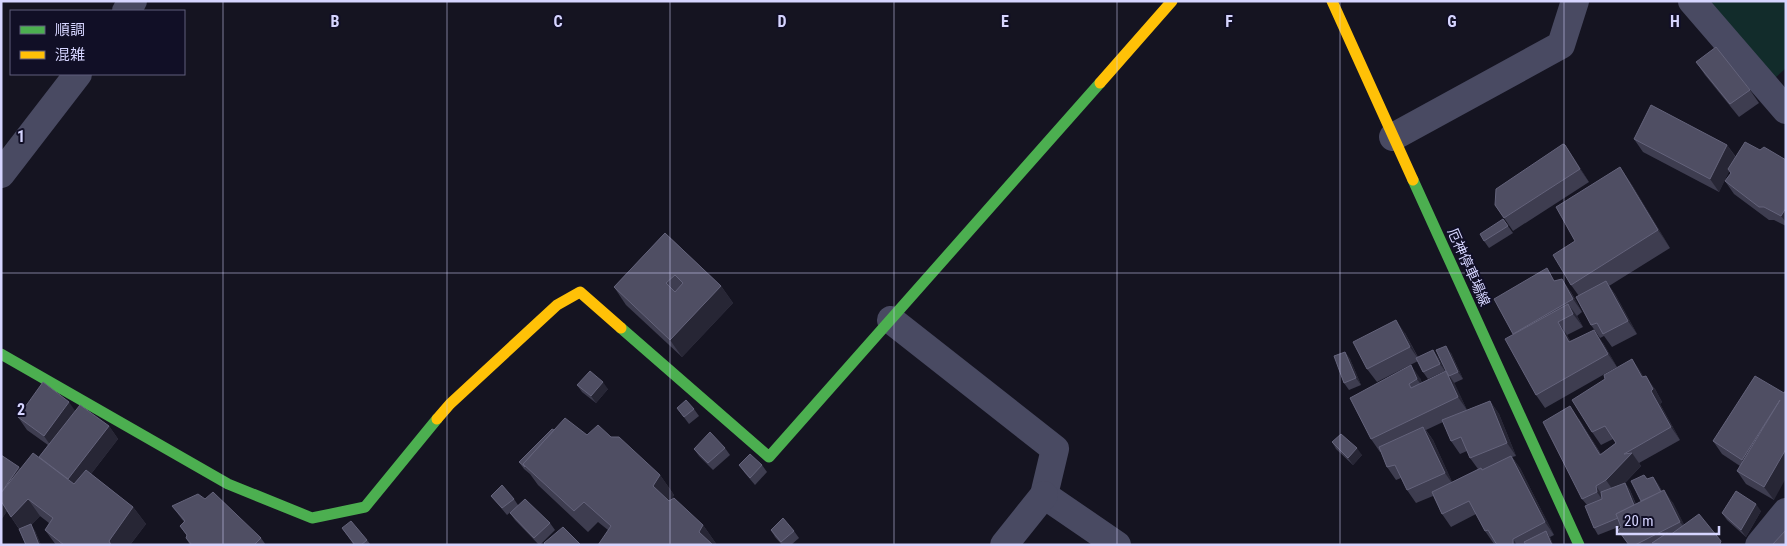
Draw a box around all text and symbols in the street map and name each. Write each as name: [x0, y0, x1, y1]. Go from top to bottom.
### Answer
legend: [10, 10, 185, 75]
text: B: [331, 12, 340, 31]
text: C: [553, 12, 563, 31]
text: D: [777, 12, 787, 31]
text: E: [1001, 12, 1009, 31]
text: F: [1225, 12, 1233, 31]
text: G: [1447, 12, 1457, 31]
text: H: [1670, 12, 1680, 31]
text: 順調: [55, 21, 85, 39]
text: 混雑: [55, 46, 85, 64]
text: 1: [17, 127, 25, 146]
street label: 厄神停車場線: [1445, 225, 1493, 309]
text: 2: [17, 400, 25, 419]
scale bar: [1617, 504, 1720, 536]
text: 20 m: [1624, 512, 1654, 530]

